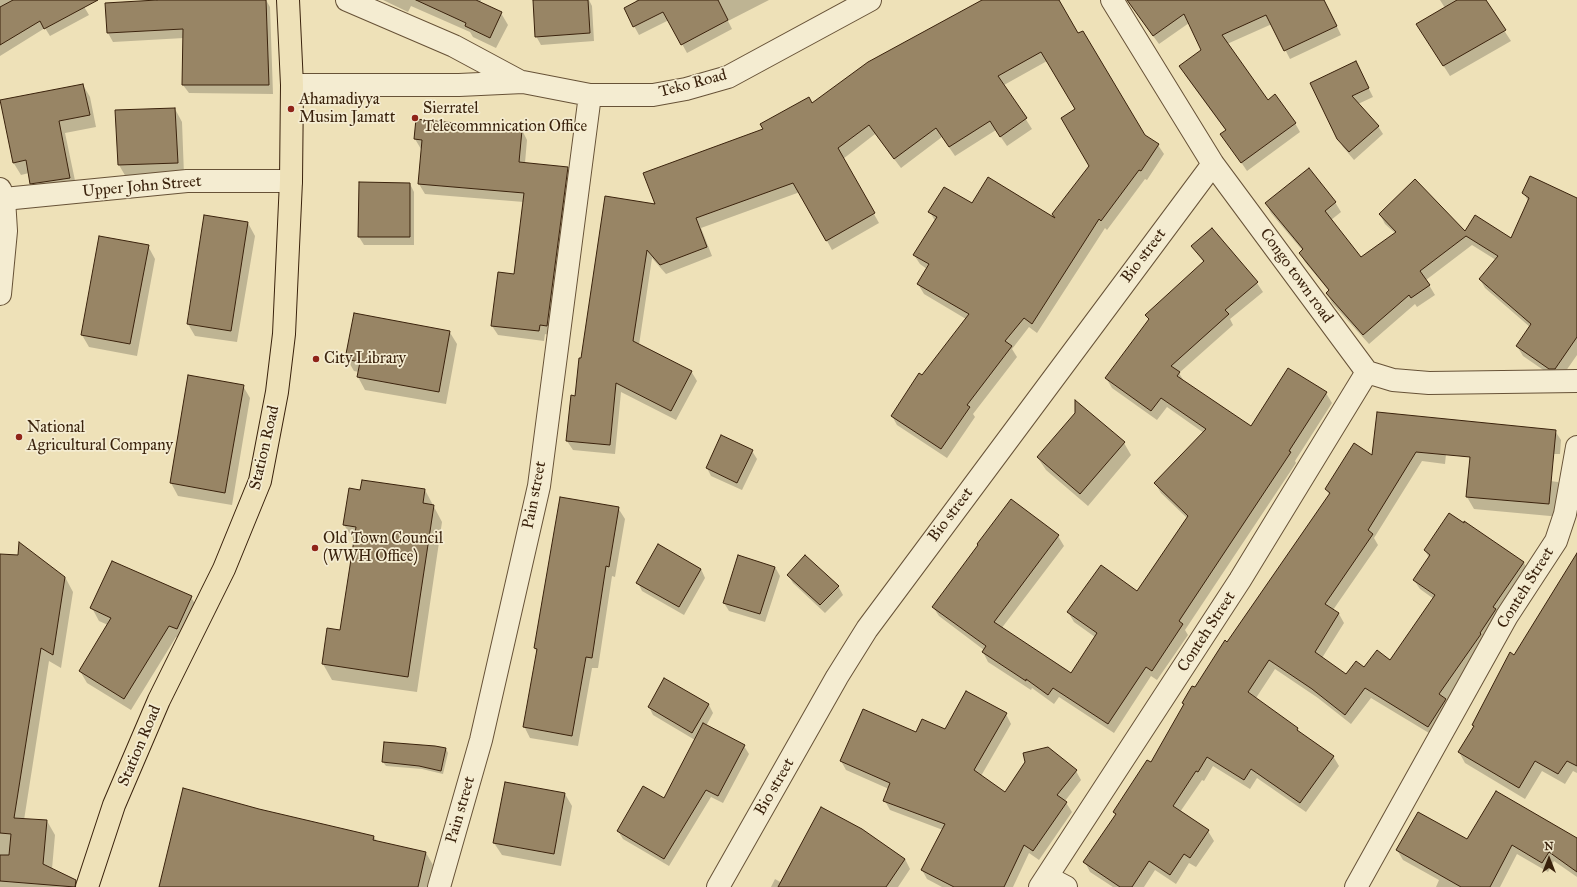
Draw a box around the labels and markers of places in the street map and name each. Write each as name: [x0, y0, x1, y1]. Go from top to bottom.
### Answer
place label: Ahamadiyya Musim Jamatt: [299, 90, 395, 128]
place label: Sierratel Telecommnication Office: [423, 99, 587, 137]
marker: Ahamadiyya Musim Jamatt: [286, 104, 296, 114]
marker: Sierratel Telecommnication Office: [410, 113, 420, 123]
place label: City Library: [324, 349, 406, 369]
marker: City Library: [311, 354, 321, 364]
place label: National Agricultural Company: [27, 418, 173, 456]
marker: National Agricultural Company: [14, 432, 24, 442]
place label: Old Town Council (WWH Office): [323, 529, 443, 567]
marker: Old Town Council (WWH Office): [310, 543, 320, 553]

